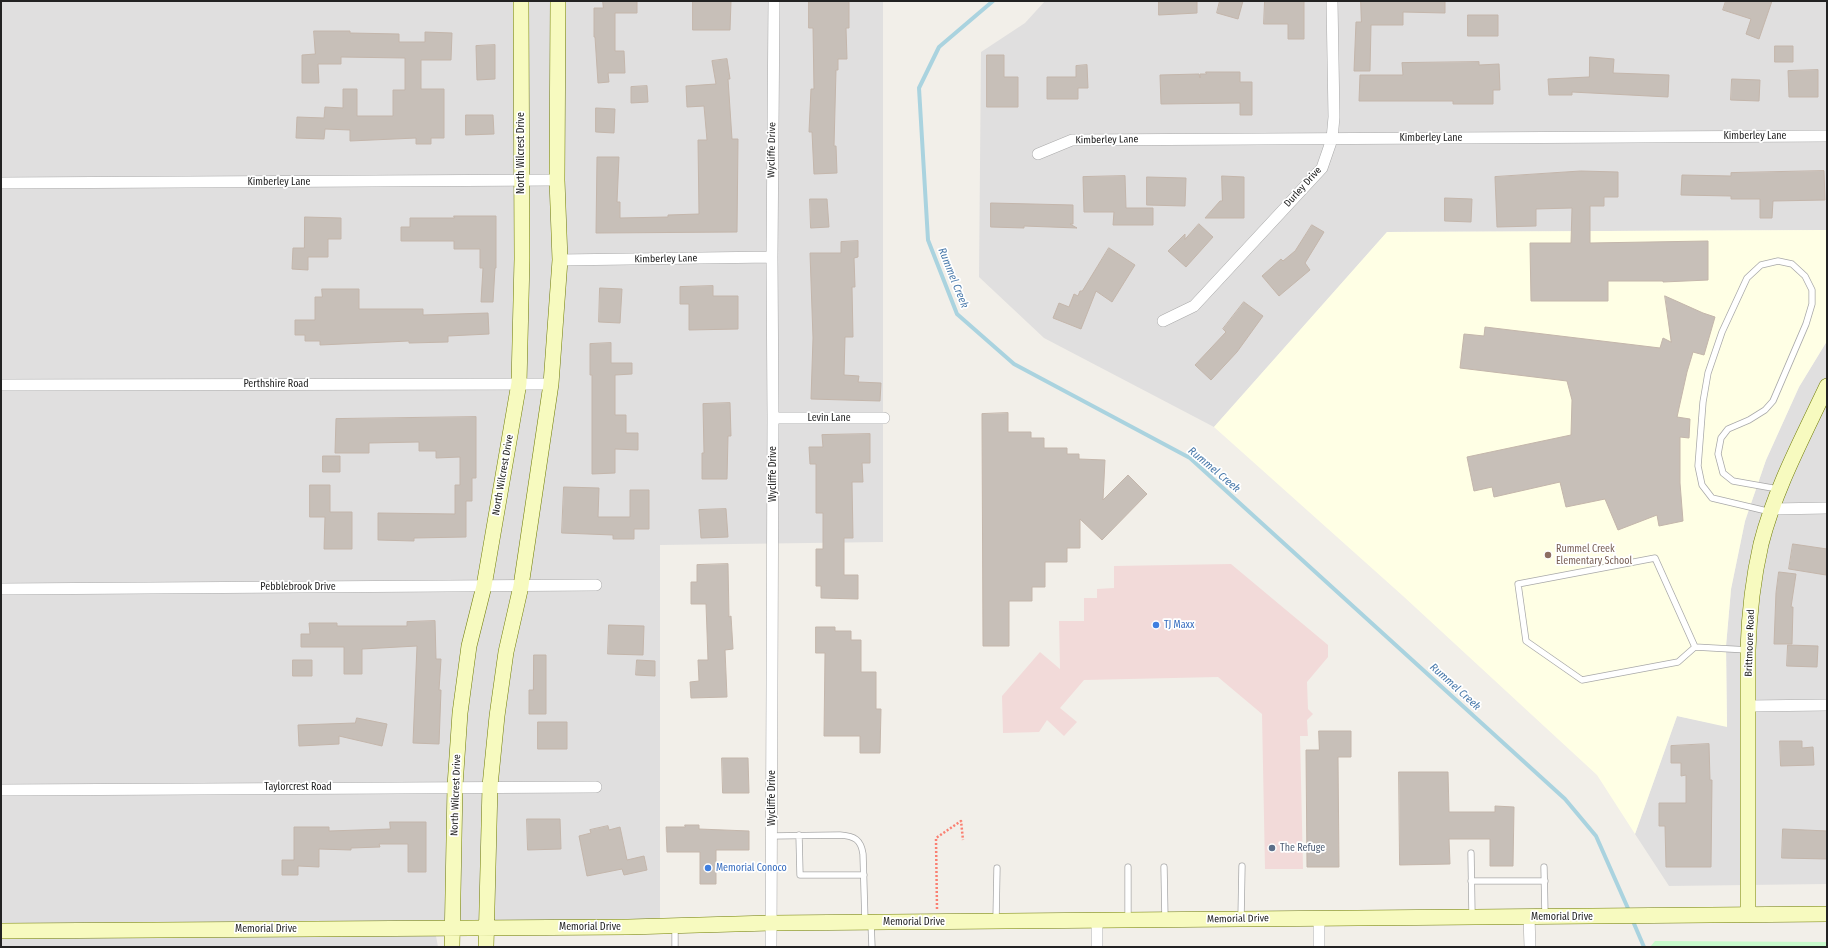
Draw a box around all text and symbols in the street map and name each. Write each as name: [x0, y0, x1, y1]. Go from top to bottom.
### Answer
street label: North Wilcrest Drive: [515, 112, 527, 194]
street label: Wycliffe Drive: [766, 122, 778, 178]
street label: Kimberley Lane: [1723, 130, 1787, 142]
street label: Kimberley Lane: [1399, 132, 1463, 144]
street label: Kimberley Lane: [1075, 133, 1139, 147]
street label: Durley Drive: [1282, 164, 1324, 210]
street label: Kimberley Lane: [247, 176, 311, 188]
water label: Rummel Creek: [935, 246, 971, 310]
street label: Kimberley Lane: [634, 252, 698, 266]
street label: Perthshire Road: [243, 378, 309, 390]
street label: Levin Lane: [807, 412, 851, 424]
street label: North Wilcrest Drive: [490, 434, 516, 516]
water label: Rummel Creek: [1185, 444, 1243, 496]
street label: Wycliffe Drive: [767, 446, 779, 502]
place label: Rummel Creek Elementary School: [1556, 543, 1632, 566]
marker: Rummel Creek Elementary School: [1543, 550, 1553, 560]
street label: Pebblebrook Drive: [260, 581, 336, 593]
street label: Brittmoore Road: [1743, 609, 1757, 677]
place label: TJ Maxx: [1164, 619, 1194, 631]
marker: TJ Maxx: [1151, 620, 1161, 630]
water label: Rummel Creek: [1427, 661, 1483, 713]
street label: North Wilcrest Drive: [449, 754, 463, 836]
street label: Wycliffe Drive: [766, 770, 778, 826]
street label: Taylorcrest Road: [264, 781, 332, 793]
place label: The Refuge: [1280, 842, 1325, 854]
marker: The Refuge: [1267, 843, 1277, 853]
place label: Memorial Conoco: [716, 862, 787, 874]
marker: Memorial Conoco: [703, 863, 713, 873]
street label: Memorial Drive: [1531, 911, 1593, 923]
street label: Memorial Drive: [1207, 912, 1269, 926]
street label: Memorial Drive: [883, 916, 945, 928]
street label: Memorial Drive: [559, 921, 621, 933]
street label: Memorial Drive: [235, 923, 297, 935]

